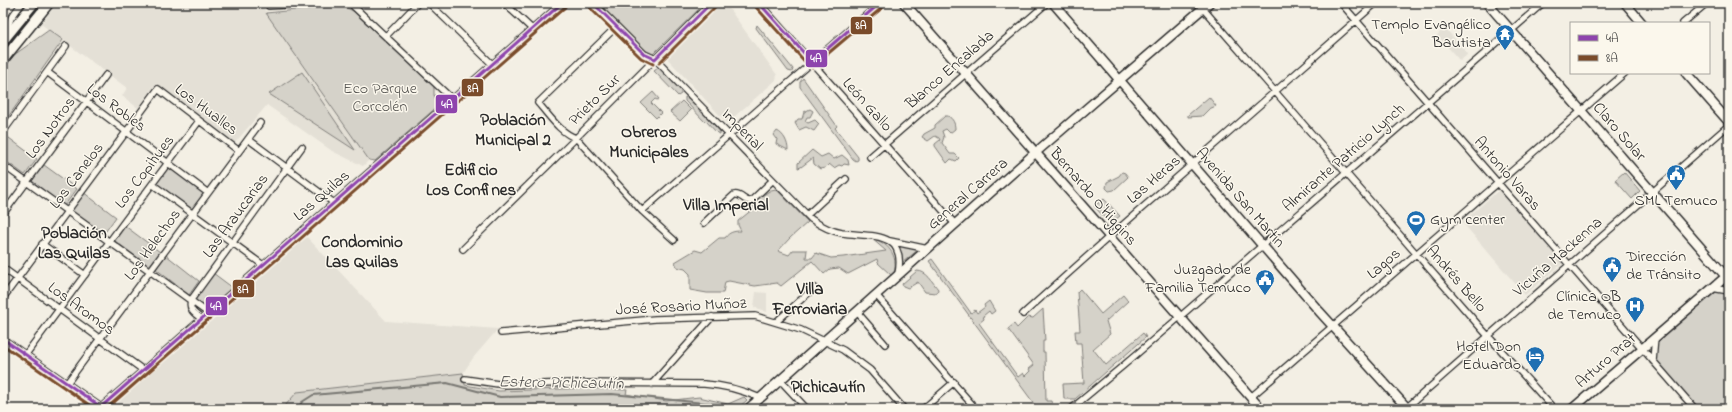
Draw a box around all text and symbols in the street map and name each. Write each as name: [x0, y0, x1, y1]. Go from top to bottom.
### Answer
place label: Templo Evangélico Bautista: [1371, 13, 1491, 55]
line badge: 8A: [850, 16, 873, 35]
text: 8A: [855, 18, 867, 34]
legend: [1570, 22, 1710, 74]
temple icon: Templo Evangélico Bautista: [1494, 23, 1516, 51]
street label: Blanco Encalada: [900, 25, 1000, 116]
text: 4A: [1606, 30, 1618, 48]
line badge: 4A: [805, 49, 828, 68]
text: 8A: [1606, 50, 1618, 68]
text: 4A: [809, 51, 822, 67]
street label: Prieto Sur: [563, 68, 627, 132]
street label: León Gallo: [836, 73, 898, 137]
park label: Eco Parque Corcolén: [343, 77, 418, 119]
street label: Los Robles: [81, 78, 151, 138]
street label: Los Hualles: [169, 78, 243, 142]
line badge: 8A: [461, 78, 484, 97]
text: 8A: [467, 81, 479, 97]
street label: Los Notros: [20, 92, 82, 164]
line badge: 4A: [435, 94, 458, 114]
text: 4A: [440, 97, 453, 113]
street label: Claro Solar: [1586, 97, 1652, 167]
street label: Almirante Patricio Lynch: [1277, 98, 1411, 218]
street label: Imperial: [716, 103, 769, 157]
district label: Población Municipal 2: [475, 108, 552, 153]
district label: Obreros Municipales: [609, 120, 689, 165]
street label: Los Copihues: [109, 130, 181, 214]
street label: Antonio Varas: [1468, 131, 1546, 217]
street label: Los Canelos: [44, 138, 110, 214]
street label: Bernardo O'Higgins: [1043, 142, 1143, 251]
street label: Avenida San Martín: [1189, 142, 1291, 254]
street label: Las Heras: [1122, 150, 1186, 210]
street label: General Carrera: [922, 152, 1014, 236]
district label: Edificio Los Confines: [426, 158, 516, 203]
public building icon: SML Temuco: [1665, 163, 1687, 191]
street label: Las Quilas: [288, 164, 356, 228]
street label: Las Araucarias: [197, 169, 275, 263]
place label: SML Temuco: [1634, 189, 1718, 213]
district label: Villa Imperial: [682, 193, 769, 218]
street label: Los Helechos: [119, 204, 187, 286]
place label: Gym center: [1430, 208, 1505, 232]
sports icon: Gym center: [1405, 209, 1427, 237]
street label: Vicuña Mackenna: [1507, 211, 1608, 303]
district label: Población Las Quilas: [38, 221, 111, 266]
district label: Condominio Las Quilas: [321, 230, 403, 275]
street label: Andrés Bello: [1420, 240, 1492, 318]
street label: Lagos: [1362, 242, 1406, 286]
place label: Dirección de Tránsito: [1625, 245, 1701, 287]
public building icon: Dirección de Tránsito: [1601, 255, 1623, 283]
place label: Juzgado de Familia Temuco: [1144, 258, 1252, 300]
public building icon: Juzgado de Familia Temuco: [1254, 268, 1276, 296]
street label: Los Aromos: [42, 276, 120, 342]
district label: Villa Ferroviaria: [772, 277, 847, 322]
line badge: 8A: [232, 279, 255, 298]
text: 8A: [237, 282, 249, 298]
place label: Clínica OB de Temuco: [1548, 285, 1621, 327]
street label: José Rosario Muñoz: [615, 292, 747, 322]
hospital icon: Clínica OB de Temuco: [1624, 295, 1646, 323]
line badge: 4A: [205, 296, 228, 316]
text: 4A: [209, 299, 222, 315]
street label: Arturo Prat: [1570, 327, 1642, 394]
place label: Hotel Don Eduardo: [1456, 335, 1521, 377]
hotel icon: Hotel Don Eduardo: [1524, 345, 1546, 373]
water label: Estero Pichicautín: [498, 369, 624, 397]
district label: Pichicautín: [791, 375, 866, 400]

